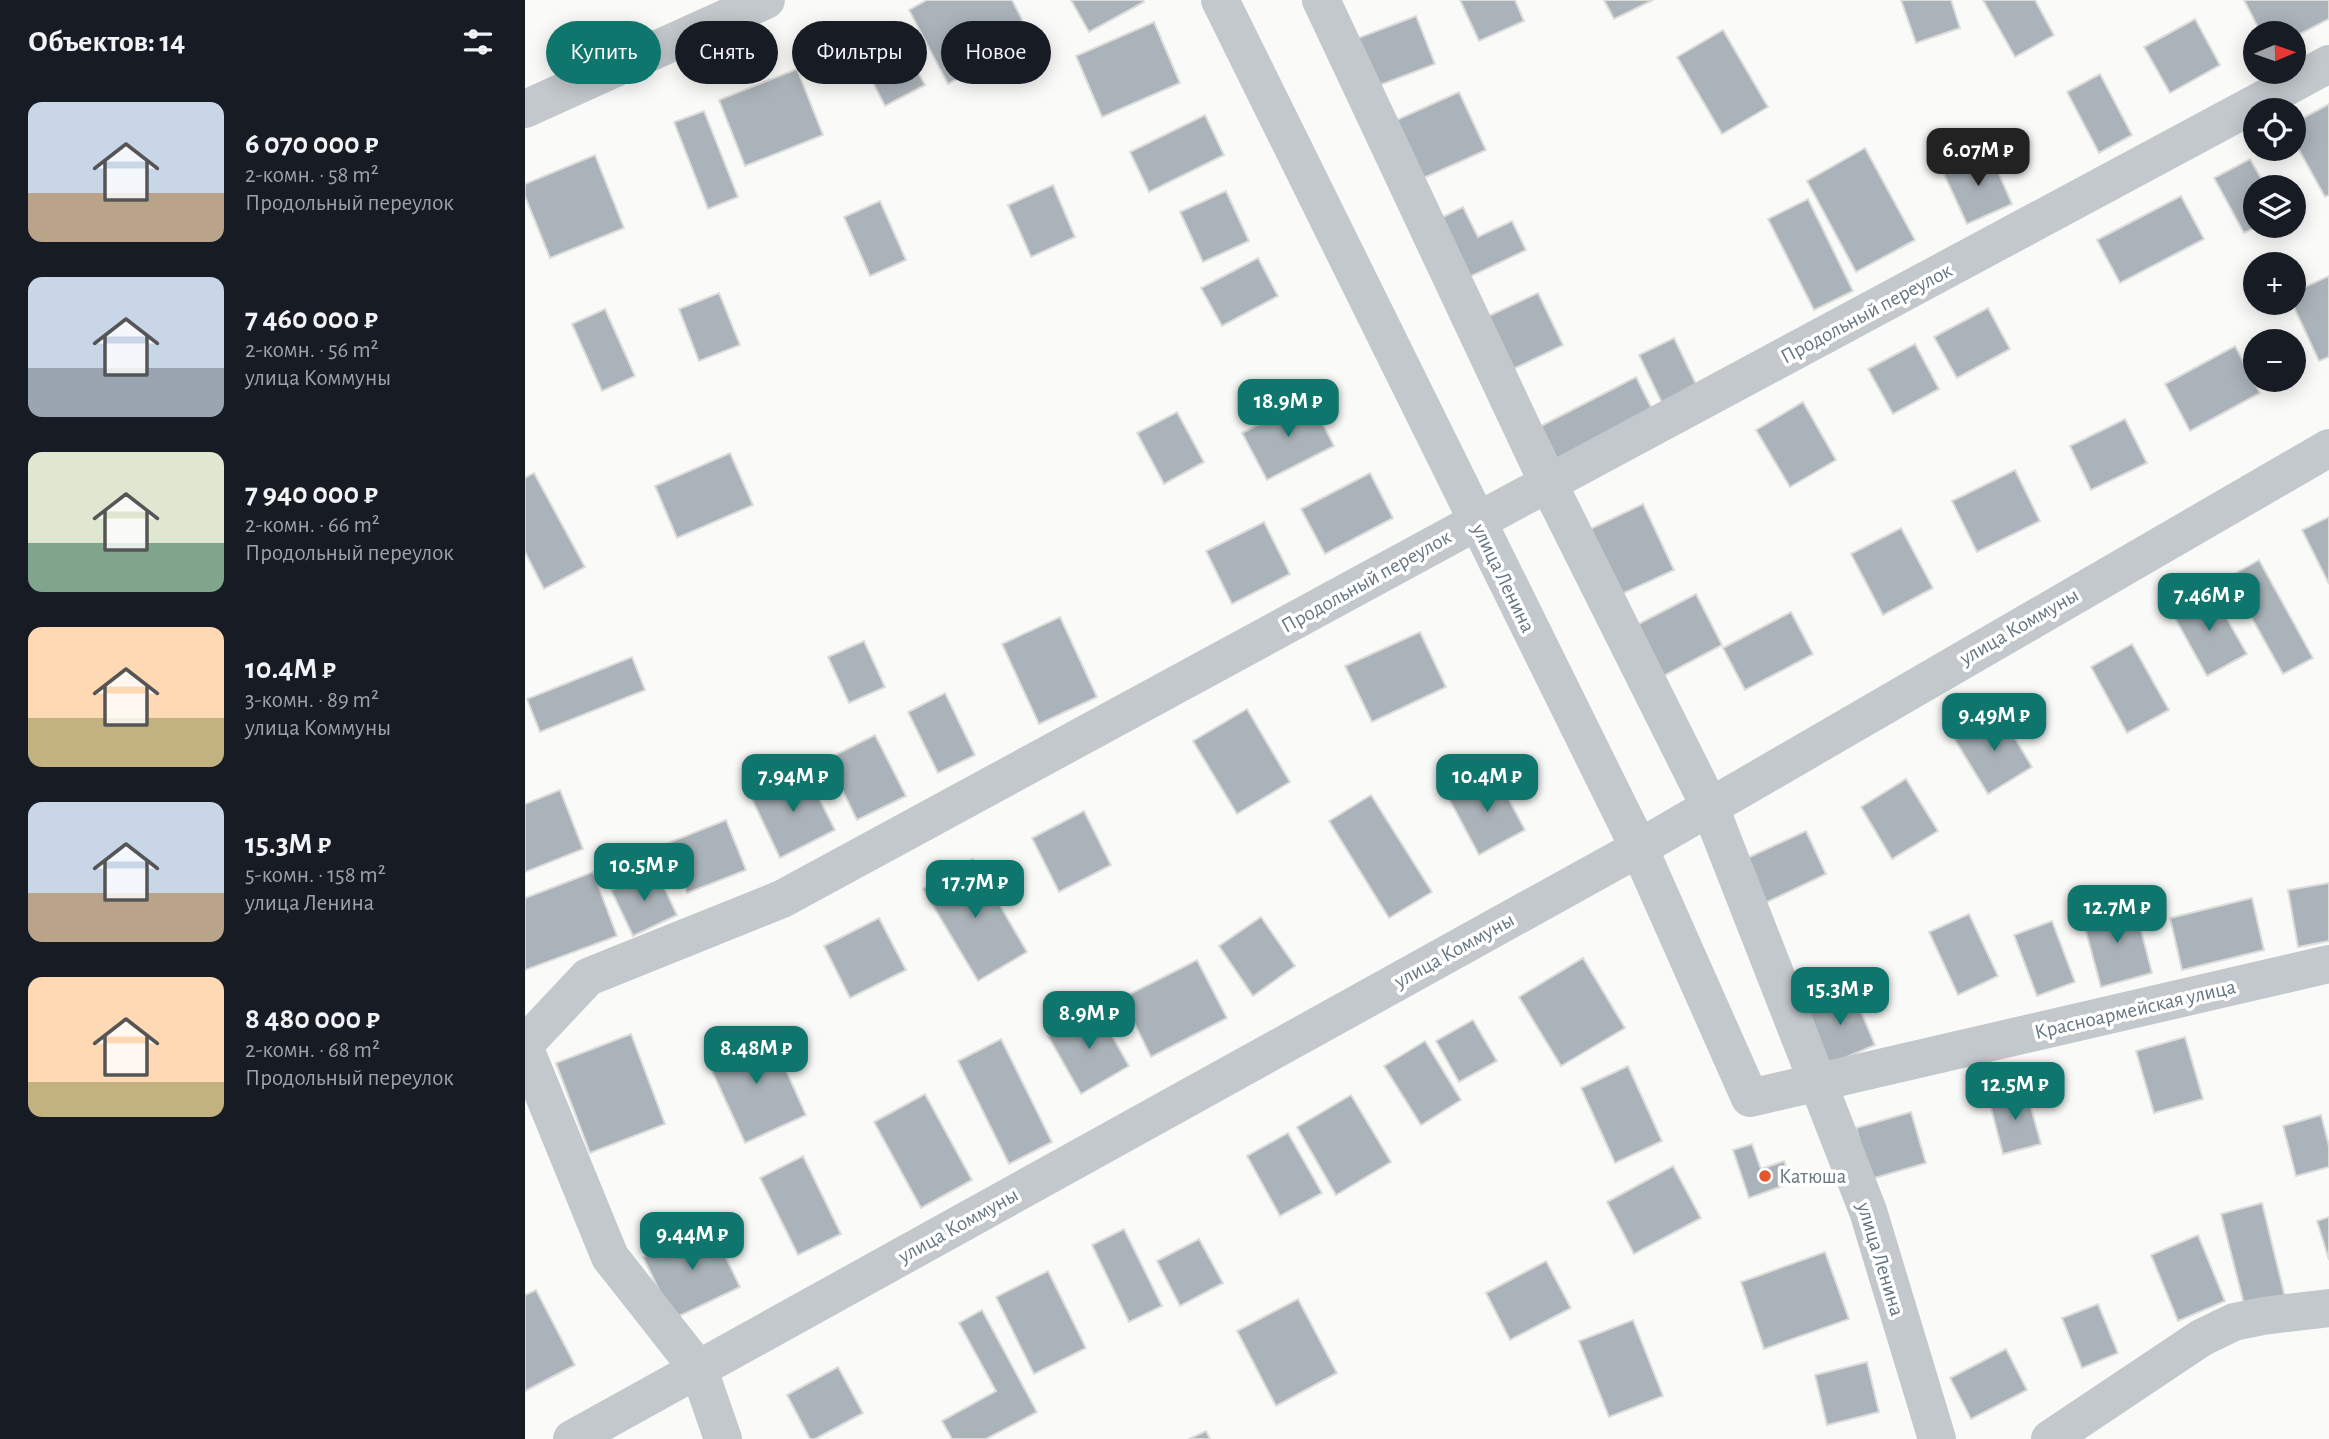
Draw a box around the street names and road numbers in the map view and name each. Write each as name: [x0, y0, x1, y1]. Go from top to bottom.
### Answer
street label: Продольный переулок: [1777, 259, 1956, 367]
street label: улица Ленина: [1468, 520, 1539, 636]
street label: Продольный переулок: [1278, 526, 1455, 637]
street label: улица Коммуны: [1955, 584, 2082, 669]
street label: улица Коммуны: [1390, 909, 1518, 992]
street label: Красноармейская улица: [2033, 976, 2238, 1043]
street label: улица Коммуны: [894, 1184, 1022, 1267]
street label: улица Ленина: [1853, 1199, 1908, 1319]

